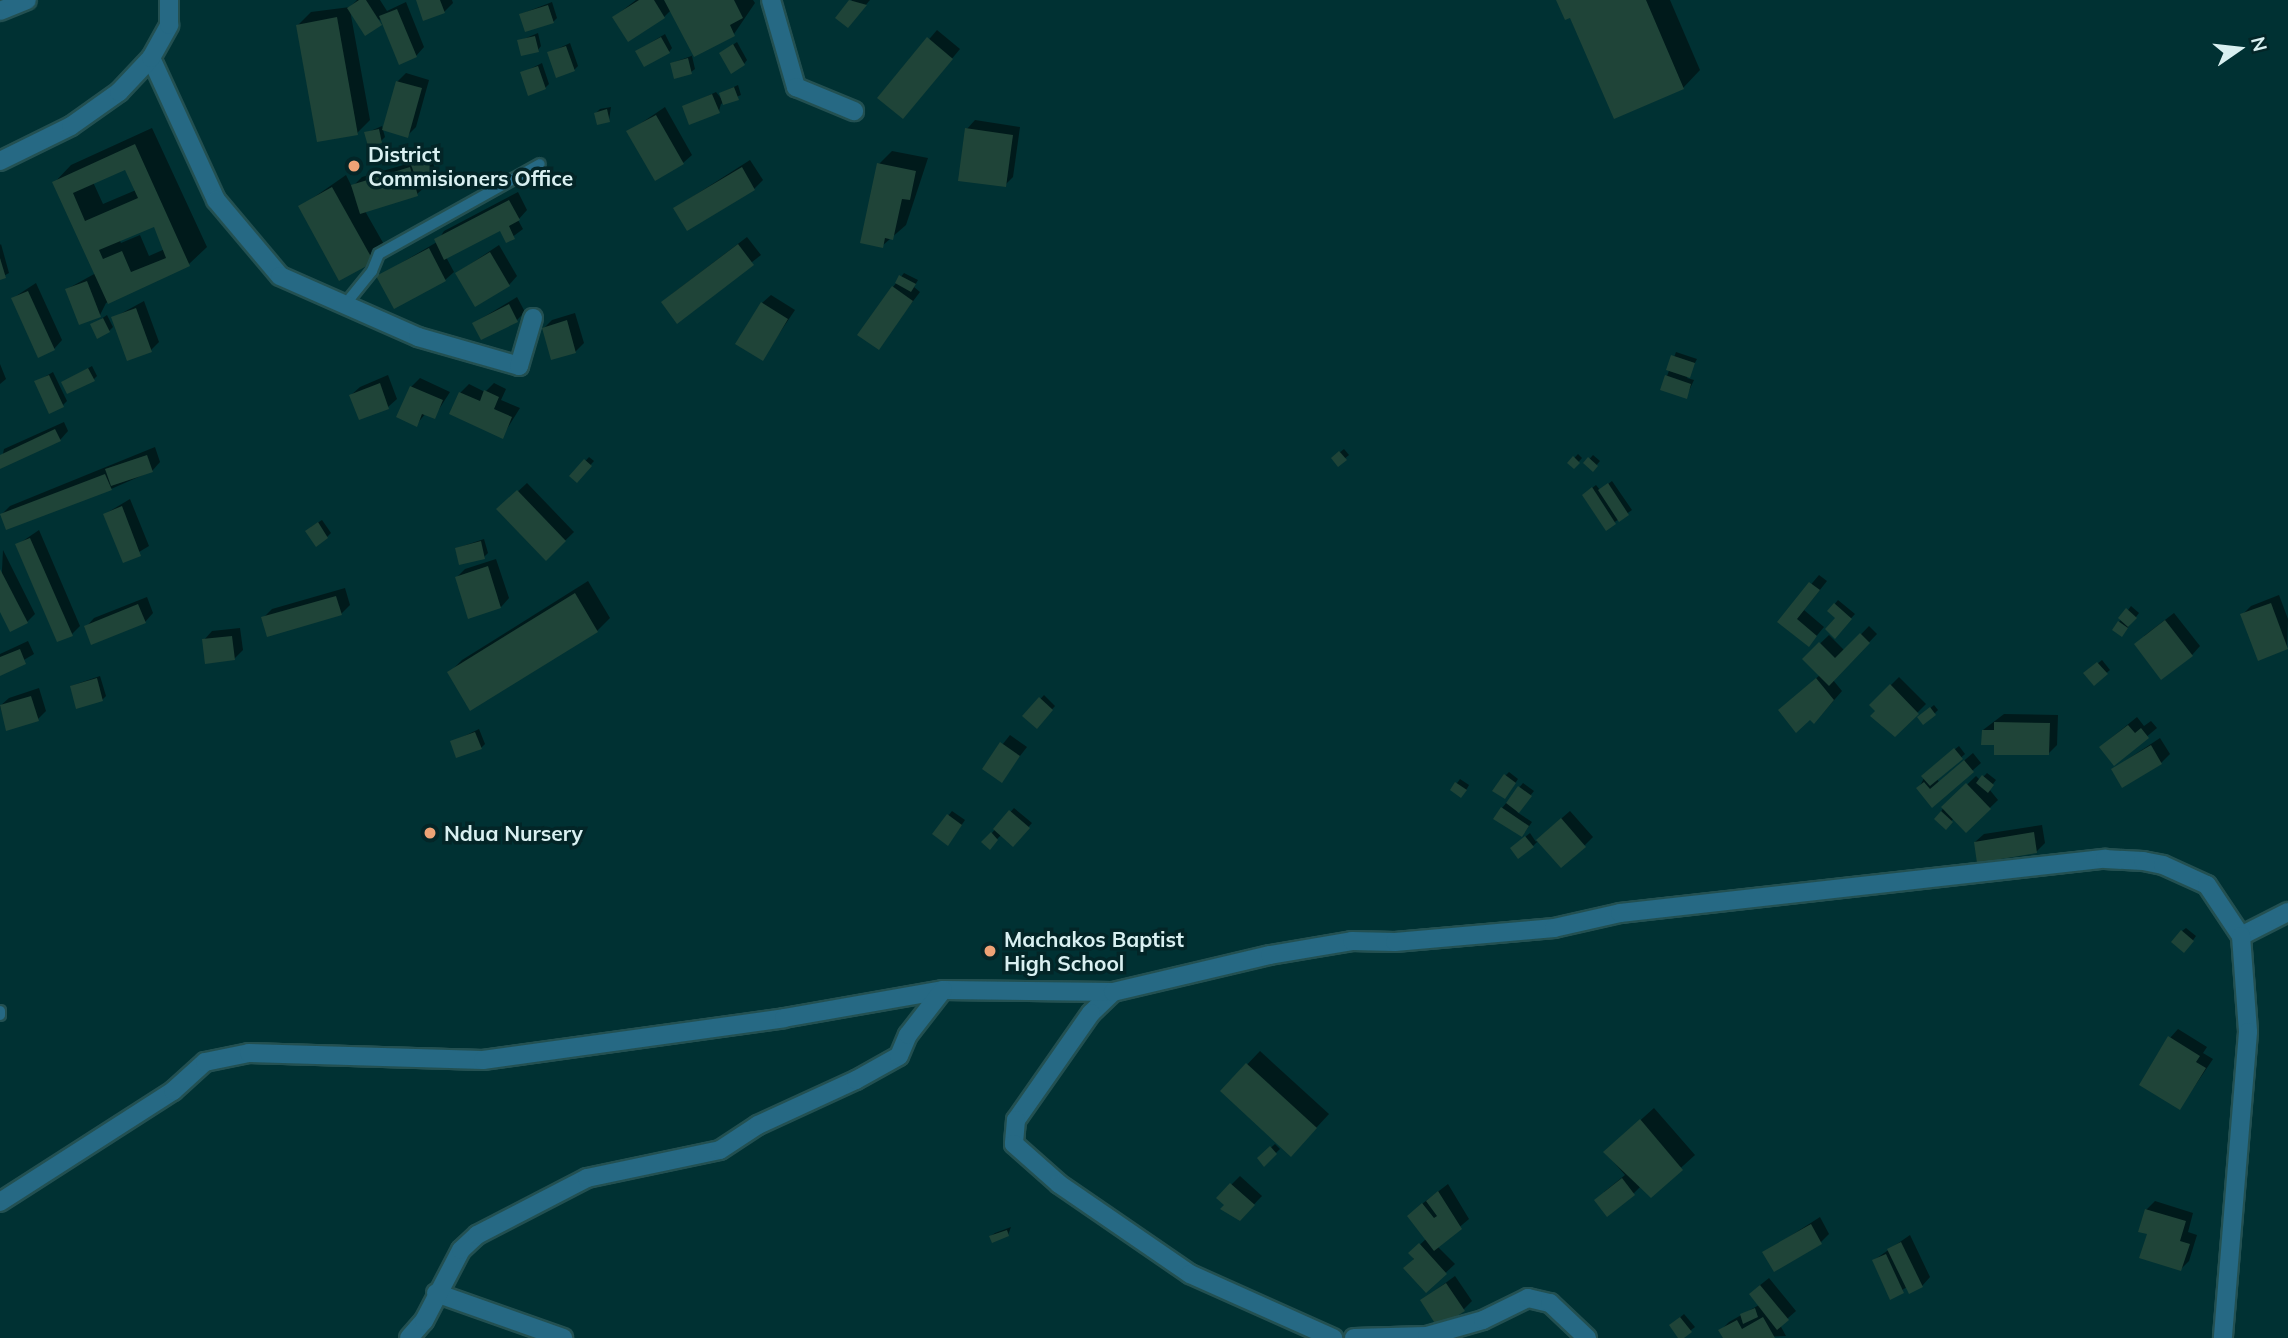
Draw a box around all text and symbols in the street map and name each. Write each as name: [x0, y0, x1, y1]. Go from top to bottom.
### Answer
north arrow: [2204, 14, 2274, 84]
text: N: [2246, 34, 2273, 54]
place label: District Commisioners Office: [368, 141, 573, 191]
marker: District Commisioners Office: [346, 158, 362, 174]
place label: Ndua Nursery: [444, 820, 583, 846]
marker: Ndua Nursery: [422, 825, 438, 841]
place label: Machakos Baptist High School: [1004, 926, 1184, 976]
marker: Machakos Baptist High School: [982, 943, 998, 959]

